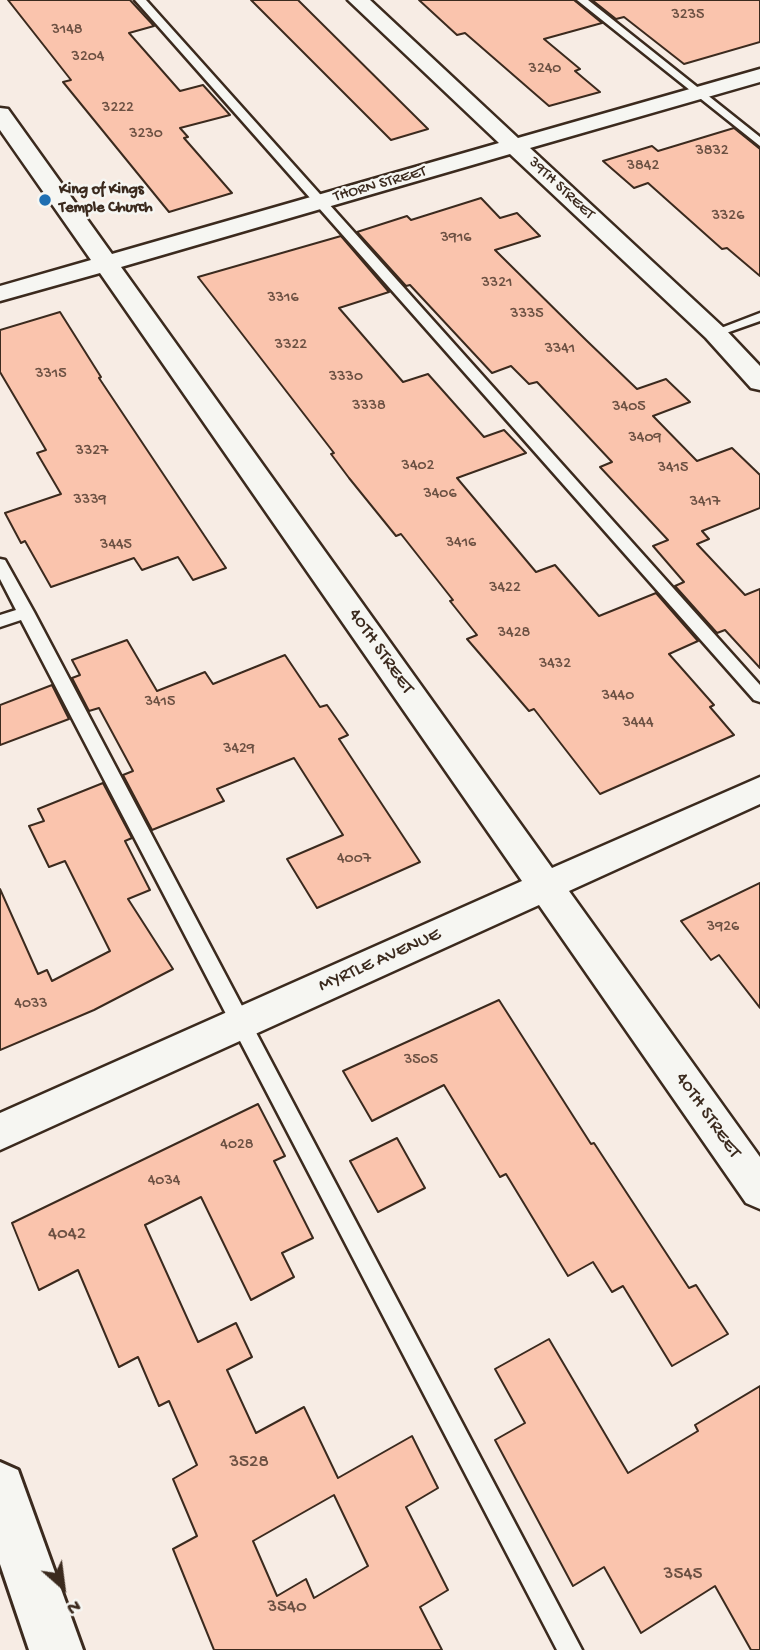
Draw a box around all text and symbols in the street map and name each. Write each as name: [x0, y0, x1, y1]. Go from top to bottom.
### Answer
house number: 3235: [672, 6, 704, 26]
house number: 3148: [51, 21, 83, 41]
house number: 3204: [72, 48, 104, 68]
house number: 3240: [529, 60, 561, 80]
house number: 3222: [102, 99, 134, 119]
house number: 3230: [129, 125, 163, 145]
house number: 3832: [695, 142, 729, 162]
street label: 39TH STREET: [524, 154, 598, 224]
house number: 3842: [627, 157, 659, 177]
street label: THORN STREET: [331, 163, 429, 207]
place label: King of Kings Temple Church: [59, 181, 153, 219]
marker: King of Kings Temple Church: [37, 192, 53, 208]
house number: 3326: [712, 207, 744, 227]
house number: 3916: [441, 229, 471, 249]
house number: 3321: [482, 274, 512, 294]
house number: 3316: [267, 289, 299, 309]
house number: 3335: [510, 305, 544, 325]
house number: 3322: [275, 336, 307, 356]
house number: 3341: [545, 340, 575, 360]
house number: 3315: [35, 365, 67, 385]
house number: 3330: [329, 368, 363, 388]
house number: 3338: [352, 397, 386, 417]
house number: 3405: [612, 398, 646, 418]
house number: 3409: [629, 429, 661, 449]
house number: 3327: [76, 442, 108, 462]
house number: 3402: [402, 457, 434, 477]
house number: 3415: [658, 459, 688, 479]
house number: 3406: [423, 485, 457, 505]
house number: 3339: [74, 491, 106, 511]
house number: 3417: [690, 493, 720, 513]
house number: 3416: [446, 534, 476, 554]
house number: 3445: [100, 536, 132, 556]
house number: 3422: [489, 579, 521, 599]
street label: 40TH STREET: [342, 605, 418, 699]
house number: 3428: [498, 624, 530, 644]
house number: 3432: [539, 655, 571, 675]
house number: 3440: [602, 687, 634, 707]
house number: 3415: [145, 693, 175, 713]
house number: 3444: [622, 714, 654, 734]
house number: 3429: [223, 740, 255, 760]
house number: 4007: [337, 850, 371, 870]
house number: 3926: [707, 918, 739, 938]
street label: MYRTLE AVENUE: [315, 924, 445, 998]
house number: 4033: [14, 995, 48, 1015]
house number: 3505: [404, 1051, 438, 1071]
street label: 40TH STREET: [669, 1069, 745, 1163]
house number: 4028: [220, 1136, 254, 1156]
house number: 4034: [148, 1172, 180, 1192]
house number: 4042: [48, 1224, 86, 1246]
house number: 3528: [229, 1452, 269, 1474]
north arrow: [28, 1552, 98, 1622]
house number: 3545: [664, 1564, 702, 1586]
text: N: [62, 1593, 84, 1619]
house number: 3540: [267, 1597, 307, 1619]

